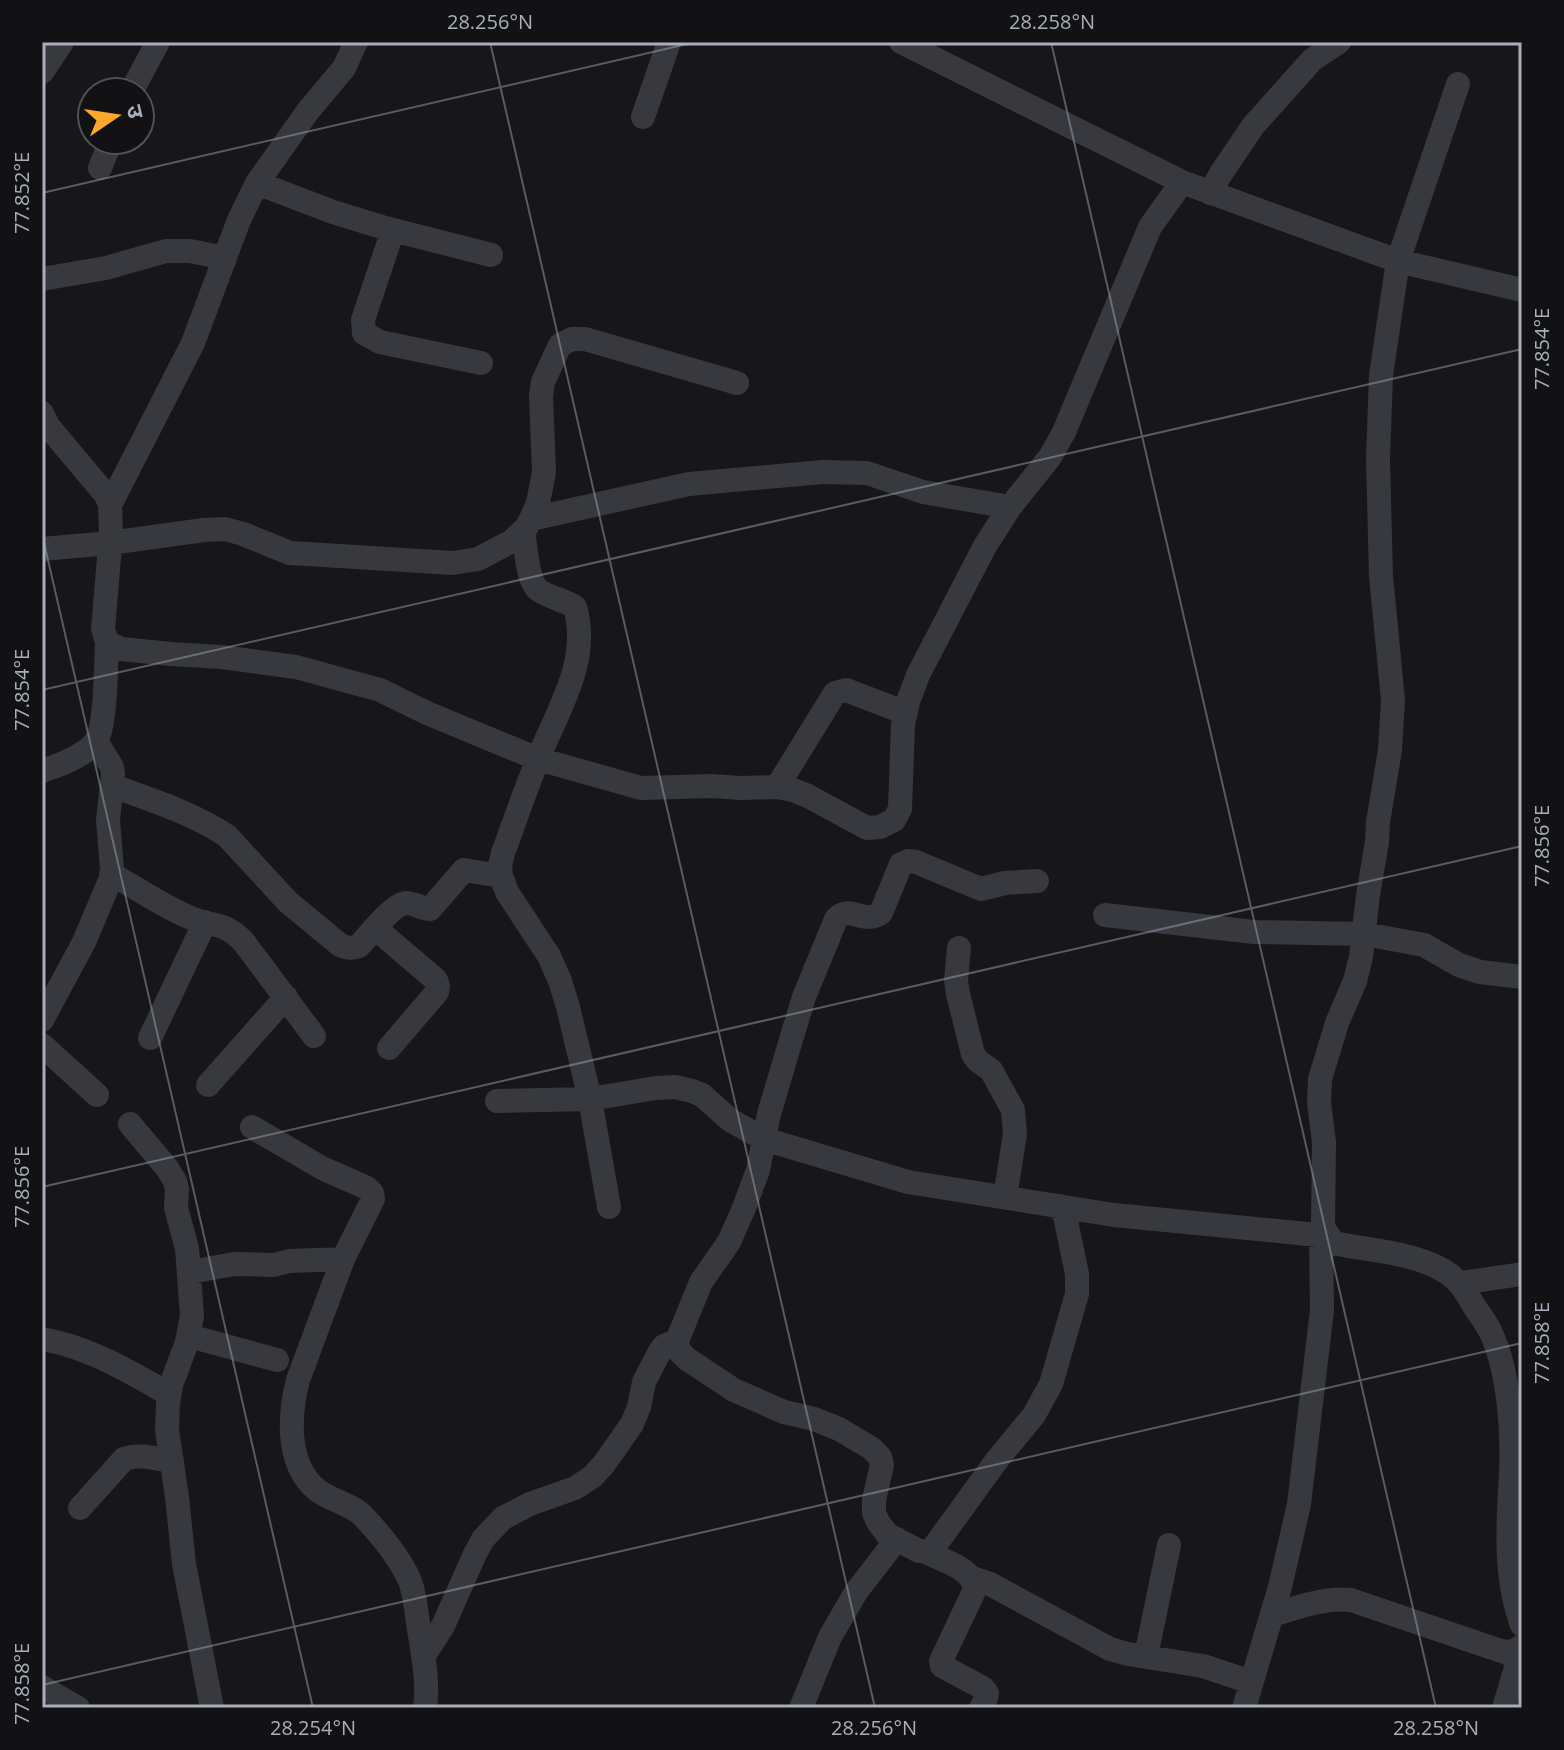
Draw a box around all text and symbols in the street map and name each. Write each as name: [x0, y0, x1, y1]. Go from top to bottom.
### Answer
text: 28.256°N: [447, 8, 533, 35]
text: 28.258°N: [1009, 8, 1095, 35]
north arrow: [76, 76, 156, 156]
text: उ: [120, 102, 153, 122]
text: 77.852°E: [8, 152, 35, 234]
text: 77.854°E: [1528, 308, 1555, 390]
text: 77.854°E: [8, 649, 35, 731]
text: 77.856°E: [1528, 805, 1555, 887]
text: 77.856°E: [8, 1146, 35, 1228]
text: 77.858°E: [1528, 1302, 1555, 1384]
text: 77.858°E: [8, 1643, 35, 1725]
text: 28.254°N: [270, 1714, 356, 1741]
text: 28.256°N: [831, 1714, 917, 1741]
text: 28.258°N: [1393, 1714, 1479, 1741]

